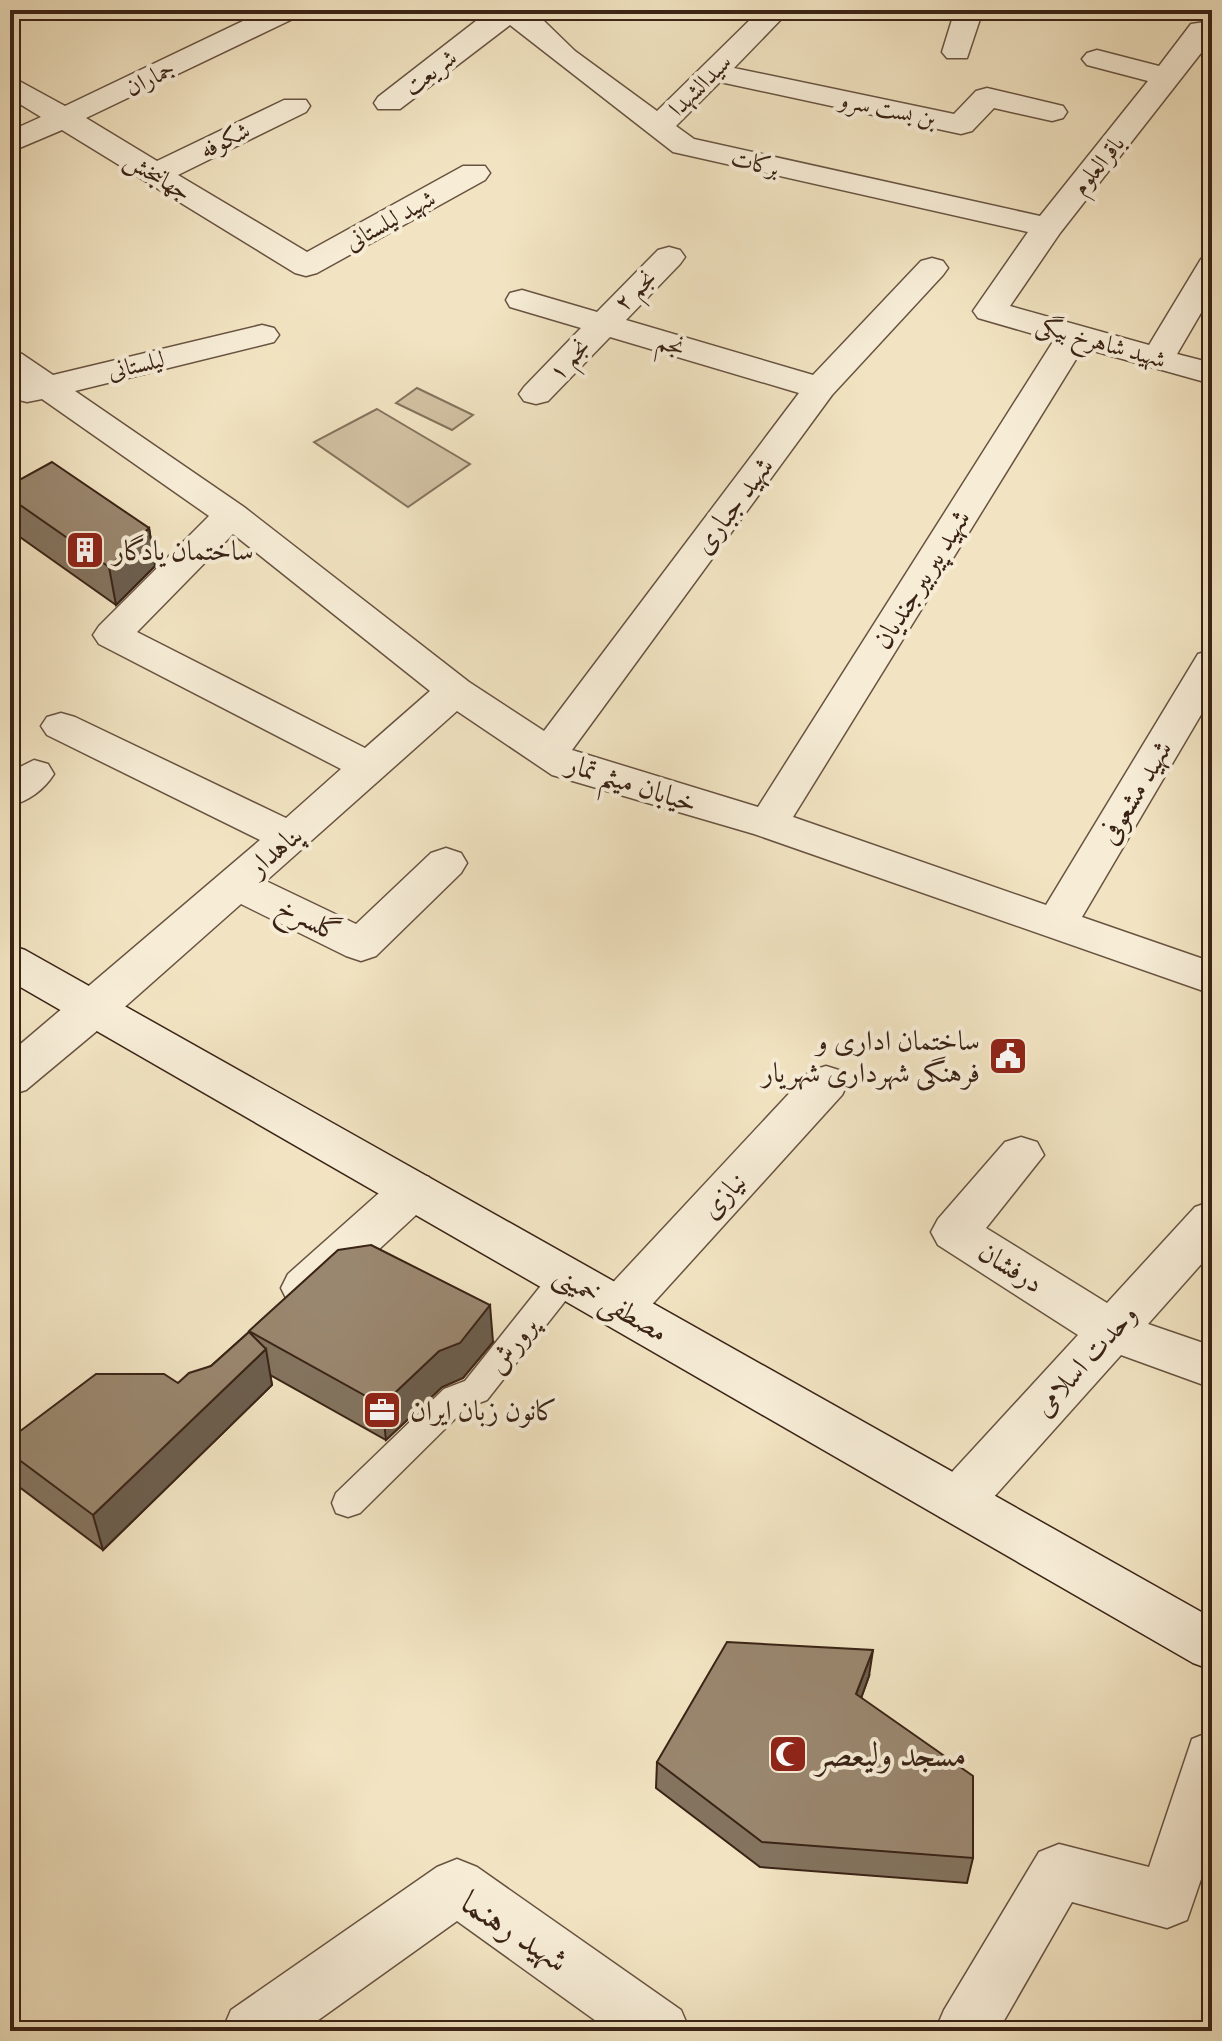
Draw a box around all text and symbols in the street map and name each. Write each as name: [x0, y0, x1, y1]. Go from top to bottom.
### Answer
street label: شریعت: [397, 42, 463, 103]
street label: سیدالشهدا: [662, 47, 738, 123]
street label: جماران: [120, 53, 180, 103]
street label: بن بست سرو: [834, 84, 939, 135]
street label: شکوفه: [195, 115, 255, 165]
street label: باقرالعلوم: [1065, 129, 1136, 205]
street label: برکات: [728, 143, 782, 183]
street label: جهانبخش: [119, 144, 197, 208]
street label: شهید لیلستانی: [339, 183, 441, 257]
street label: نجم ۲: [608, 263, 667, 322]
street label: شهید شاهرخ بیگی: [1031, 309, 1169, 381]
street label: نجم: [651, 326, 689, 369]
street label: نجم ۱: [542, 332, 601, 391]
street label: لیلستانی: [105, 344, 167, 386]
street label: شهید جباری: [685, 449, 782, 561]
street label: شهید پیربیرجندیان: [864, 503, 980, 657]
building icon: ساختمان یادگار: [64, 529, 106, 571]
place label: ساختمان یادگار: [110, 533, 254, 568]
street label: شهید مشعوفی: [1090, 734, 1181, 851]
street label: خیابان میثم تمار: [557, 745, 701, 830]
street label: پناهدار: [238, 816, 312, 888]
street label: گلسرخ: [268, 889, 347, 956]
place label: ساختمان اداری و فرهنگی شهرداری شهریار: [759, 1023, 980, 1091]
public building icon: ساختمان اداری و فرهنگی شهرداری شهریار: [987, 1035, 1029, 1077]
street label: نیازی: [693, 1164, 753, 1226]
street label: درفشان: [972, 1234, 1050, 1300]
street label: مصطفی خمینی: [546, 1256, 674, 1352]
street label: وحدت اسلامی: [1026, 1297, 1144, 1423]
street label: پرورش: [479, 1307, 548, 1381]
office icon: کانون زبان ایران: [361, 1389, 403, 1431]
place label: کانون زبان ایران: [410, 1393, 557, 1428]
mosque icon: مسجد ولیعصر: [767, 1733, 809, 1775]
place label: مسجد ولیعصر: [813, 1734, 966, 1777]
street label: شهید رهنما: [453, 1881, 576, 1982]

